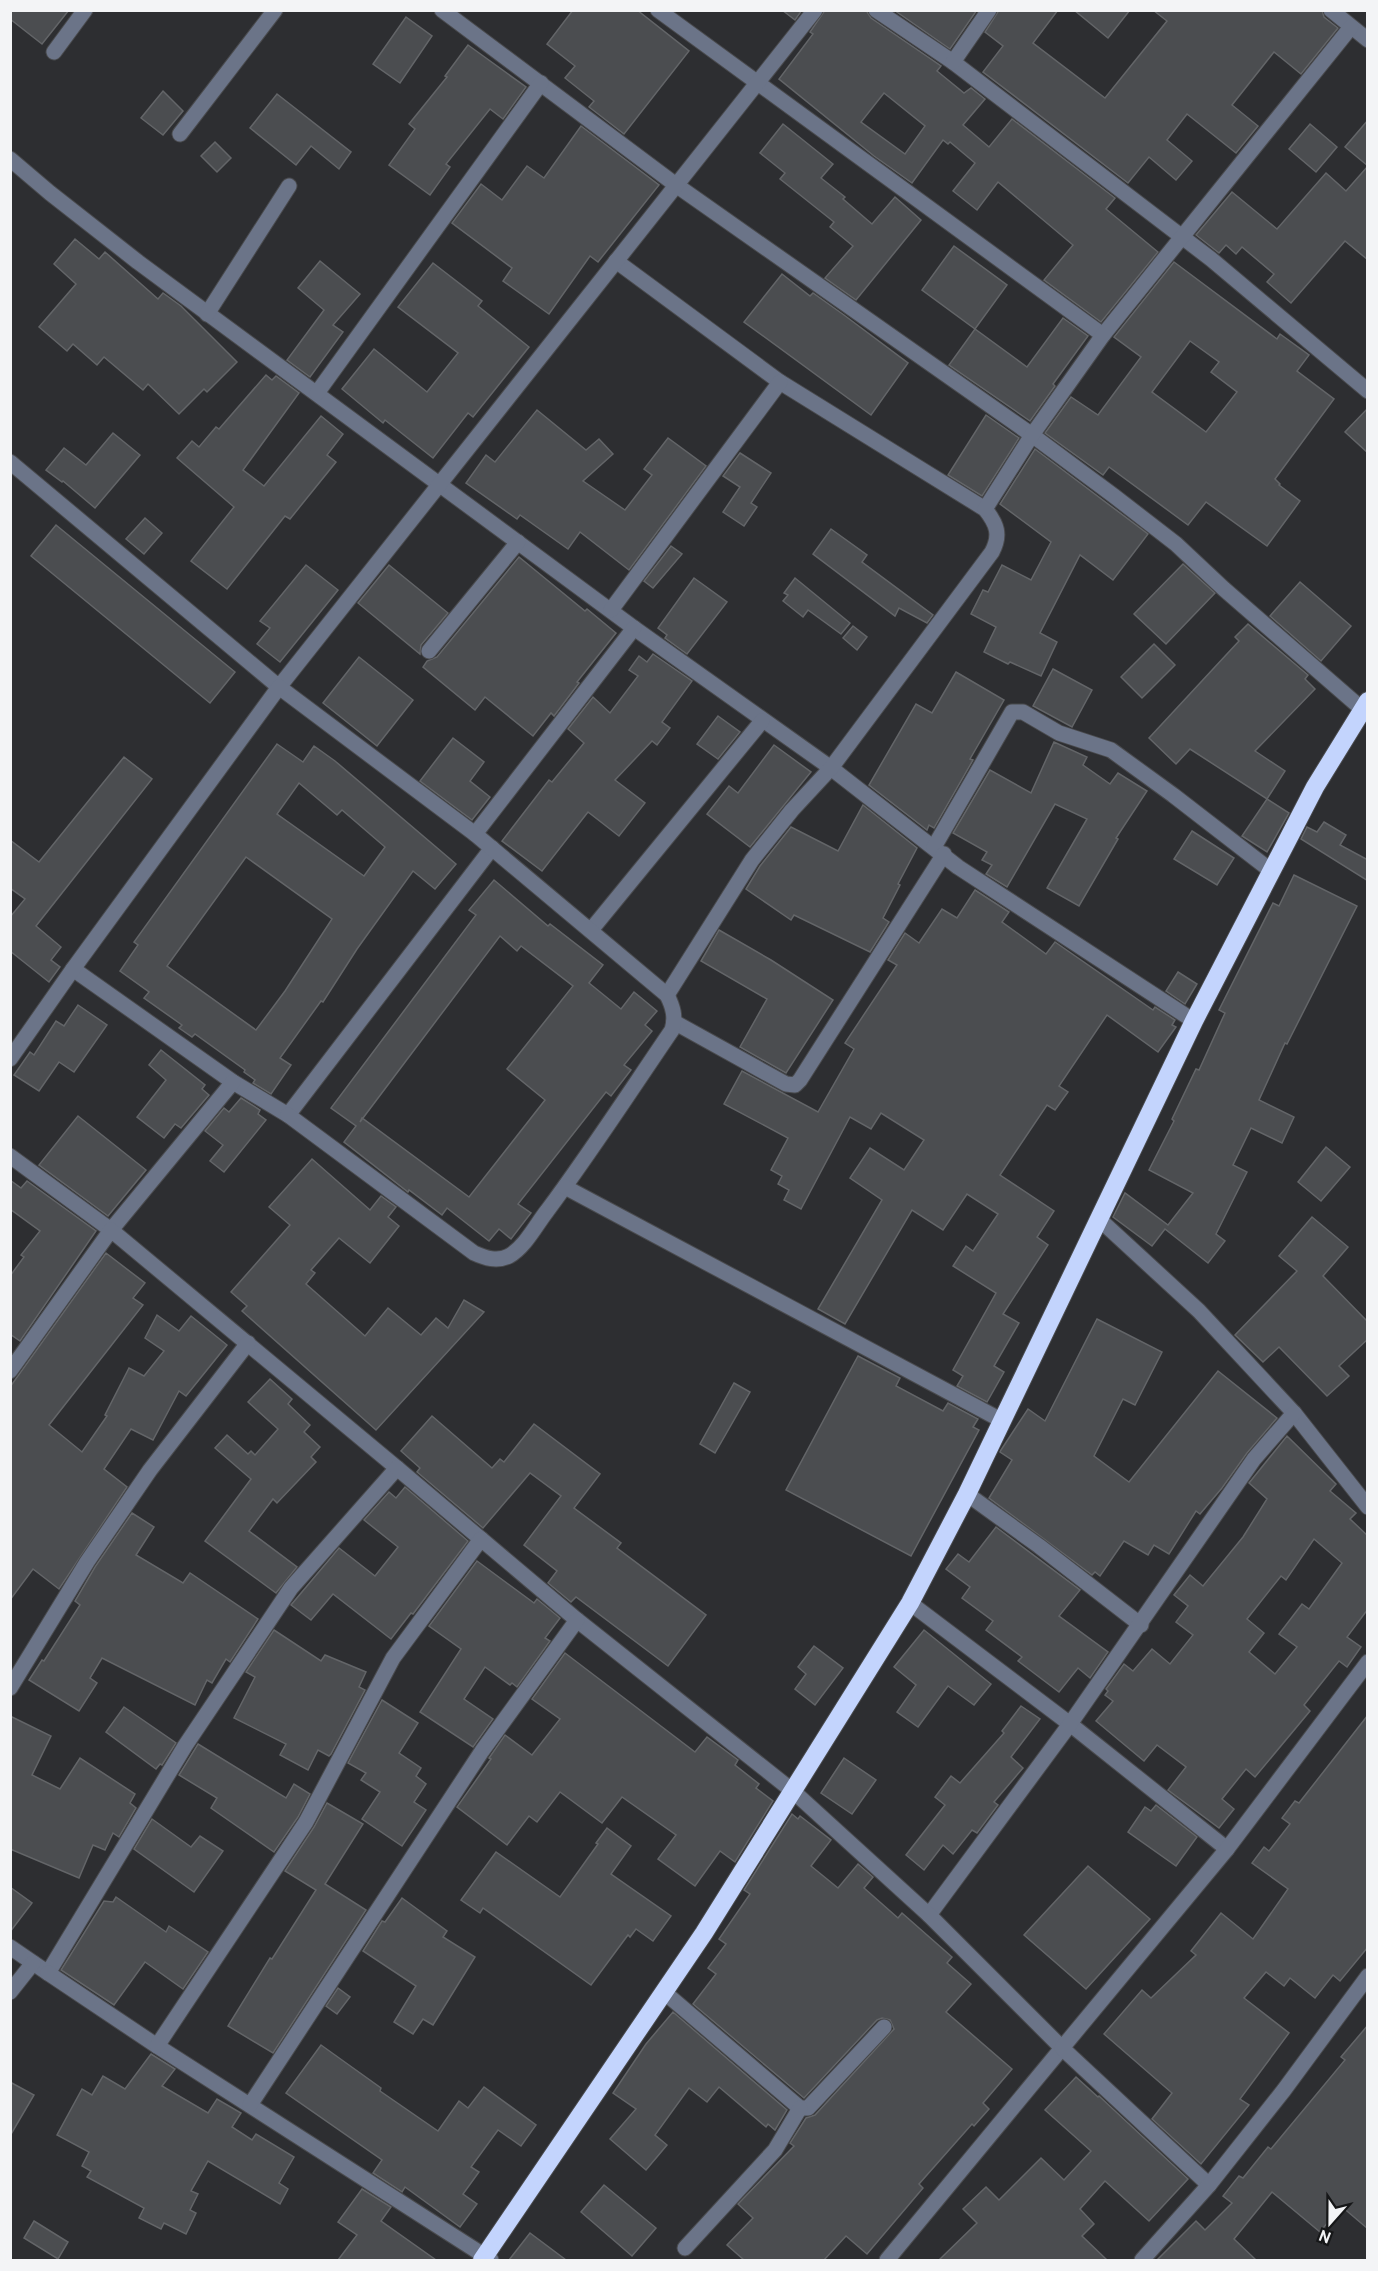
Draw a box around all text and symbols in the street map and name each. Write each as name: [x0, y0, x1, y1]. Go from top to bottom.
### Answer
north arrow: [1300, 2193, 1360, 2253]
text: N: [1316, 2224, 1334, 2247]

